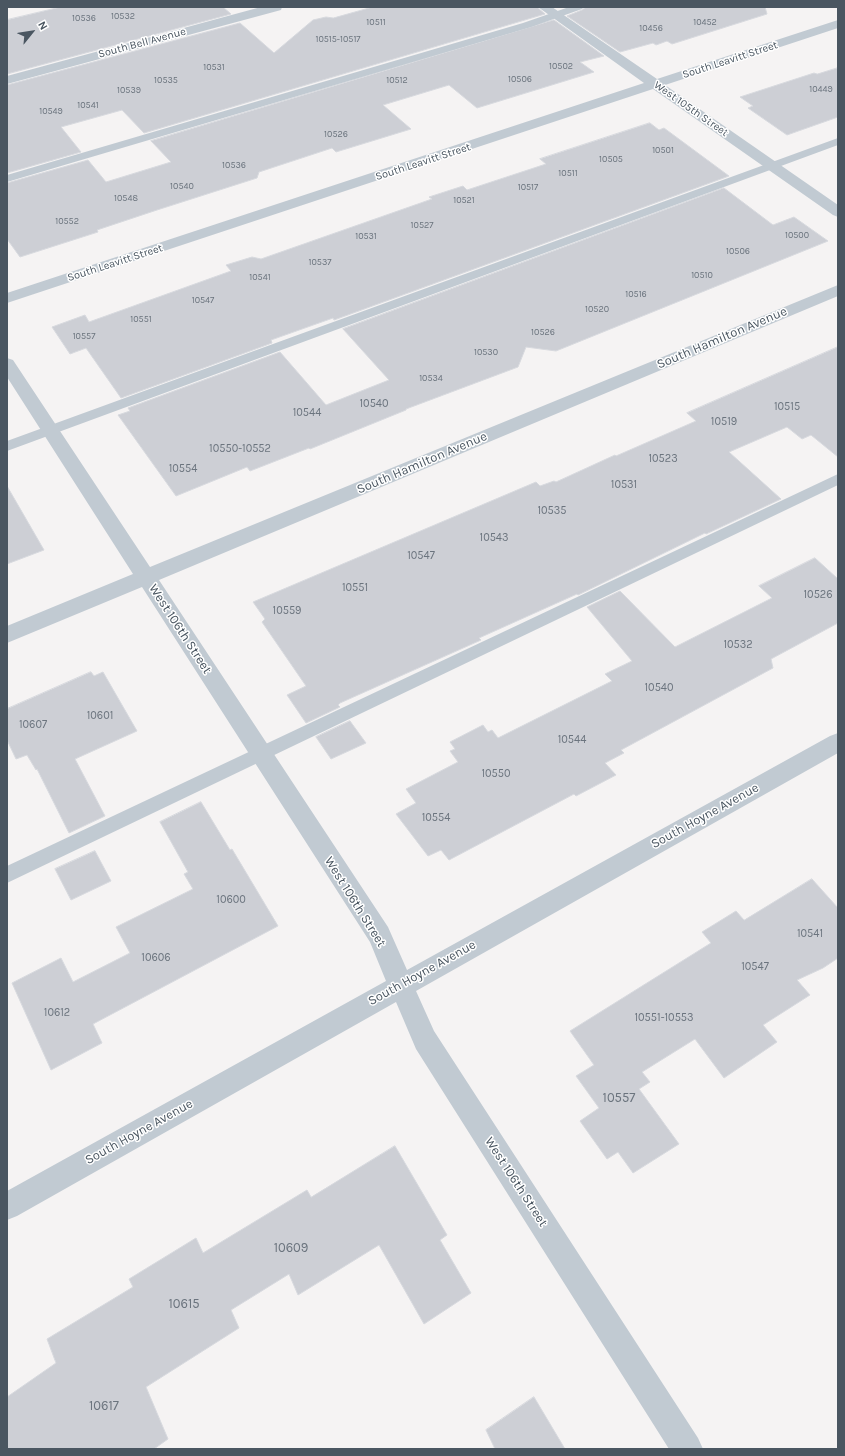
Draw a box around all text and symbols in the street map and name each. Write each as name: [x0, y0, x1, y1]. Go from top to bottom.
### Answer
house number: 10532: [111, 11, 135, 21]
north arrow: [12, 12, 52, 52]
house number: 10536: [72, 13, 96, 23]
house number: 10511: [366, 17, 386, 27]
house number: 10452: [693, 17, 717, 27]
text: N: [35, 19, 50, 32]
house number: 10456: [639, 23, 663, 33]
street label: South Bell Avenue: [97, 25, 187, 61]
house number: 10515-10517: [315, 34, 361, 44]
street label: South Leavitt Street: [681, 38, 779, 82]
house number: 10502: [549, 61, 573, 71]
house number: 10531: [203, 62, 225, 72]
house number: 10506: [508, 74, 532, 84]
house number: 10535: [154, 75, 178, 85]
house number: 10512: [386, 75, 408, 85]
street label: West 105th Street: [651, 78, 731, 140]
house number: 10449: [809, 84, 833, 94]
house number: 10539: [117, 85, 141, 95]
house number: 10541: [77, 100, 99, 110]
house number: 10549: [39, 106, 63, 116]
house number: 10526: [324, 129, 348, 139]
street label: South Leavitt Street: [374, 140, 472, 184]
house number: 10501: [652, 145, 674, 155]
house number: 10505: [599, 154, 623, 164]
house number: 10536: [222, 160, 246, 170]
house number: 10511: [558, 168, 578, 178]
house number: 10540: [170, 181, 194, 191]
house number: 10517: [518, 182, 538, 192]
house number: 10548: [114, 193, 138, 203]
house number: 10521: [453, 195, 475, 205]
house number: 10552: [55, 216, 79, 226]
house number: 10527: [411, 220, 433, 230]
house number: 10500: [785, 230, 809, 240]
house number: 10531: [355, 231, 377, 241]
street label: South Leavitt Street: [66, 241, 164, 285]
house number: 10506: [726, 246, 750, 256]
house number: 10537: [309, 257, 331, 267]
house number: 10510: [691, 270, 713, 280]
house number: 10541: [249, 272, 271, 282]
house number: 10516: [625, 289, 647, 299]
house number: 10547: [192, 295, 214, 305]
street label: South Hamilton Avenue: [655, 303, 789, 373]
house number: 10520: [585, 304, 609, 314]
house number: 10551: [130, 314, 152, 324]
house number: 10526: [531, 327, 555, 337]
house number: 10557: [73, 331, 95, 341]
house number: 10530: [474, 347, 498, 357]
house number: 10534: [419, 373, 443, 383]
house number: 10540: [359, 397, 389, 411]
house number: 10515: [774, 400, 800, 414]
house number: 10544: [293, 406, 321, 420]
house number: 10519: [711, 415, 737, 429]
street label: South Hamilton Avenue: [355, 428, 489, 498]
house number: 10550-10552: [209, 442, 271, 456]
house number: 10523: [648, 452, 678, 466]
house number: 10554: [169, 462, 197, 476]
house number: 10531: [611, 478, 637, 492]
house number: 10535: [537, 504, 567, 518]
house number: 10543: [479, 531, 509, 545]
house number: 10547: [407, 549, 435, 563]
street label: West 106th Street: [145, 581, 215, 677]
house number: 10551: [342, 581, 368, 595]
house number: 10526: [803, 588, 833, 602]
house number: 10559: [273, 604, 301, 618]
house number: 10532: [723, 638, 753, 652]
house number: 10540: [644, 681, 674, 695]
house number: 10601: [87, 709, 113, 723]
house number: 10607: [19, 718, 47, 732]
house number: 10544: [558, 733, 586, 747]
house number: 10550: [481, 767, 511, 781]
street label: South Hoyne Avenue: [648, 780, 762, 852]
house number: 10554: [422, 811, 450, 825]
street label: West 106th Street: [321, 854, 389, 950]
house number: 10600: [216, 893, 246, 907]
house number: 10541: [797, 927, 823, 941]
street label: South Hoyne Avenue: [365, 937, 479, 1009]
house number: 10606: [141, 951, 171, 965]
house number: 10547: [741, 960, 769, 974]
house number: 10612: [44, 1006, 70, 1020]
house number: 10551-10553: [634, 1011, 694, 1025]
house number: 10557: [603, 1090, 635, 1106]
street label: South Hoyne Avenue: [82, 1096, 196, 1168]
street label: West 106th Street: [481, 1134, 551, 1230]
house number: 10609: [274, 1240, 308, 1256]
house number: 10615: [168, 1296, 200, 1312]
house number: 10617: [89, 1398, 119, 1414]

